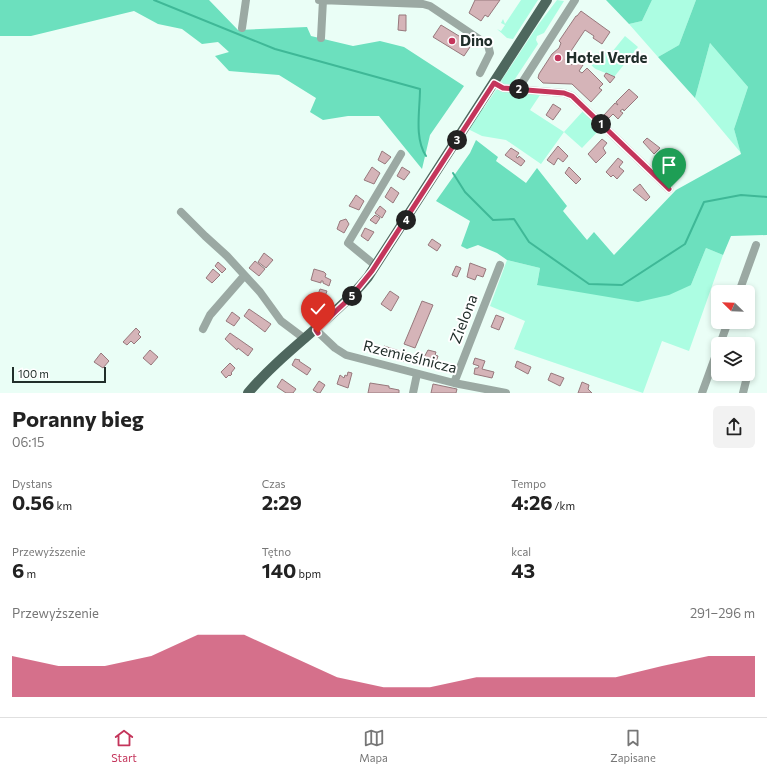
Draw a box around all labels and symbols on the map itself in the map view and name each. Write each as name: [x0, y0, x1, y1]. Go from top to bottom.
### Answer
place label: Dino: [460, 31, 493, 49]
marker: Dino: [447, 36, 457, 46]
place label: Hotel Verde: [566, 48, 648, 66]
marker: Hotel Verde: [553, 53, 563, 63]
pin: 2: [509, 79, 529, 99]
pin: 1: [591, 114, 611, 134]
pin: 3: [447, 130, 467, 150]
pin: [652, 148, 686, 189]
pin: 4: [396, 210, 416, 230]
north arrow: [711, 285, 755, 329]
pin: 5: [342, 286, 362, 306]
pin: [301, 292, 335, 333]
street label: Zielona: [446, 292, 481, 346]
street label: Rzemieślnicza: [361, 336, 459, 376]
scale bar: [12, 365, 106, 384]

